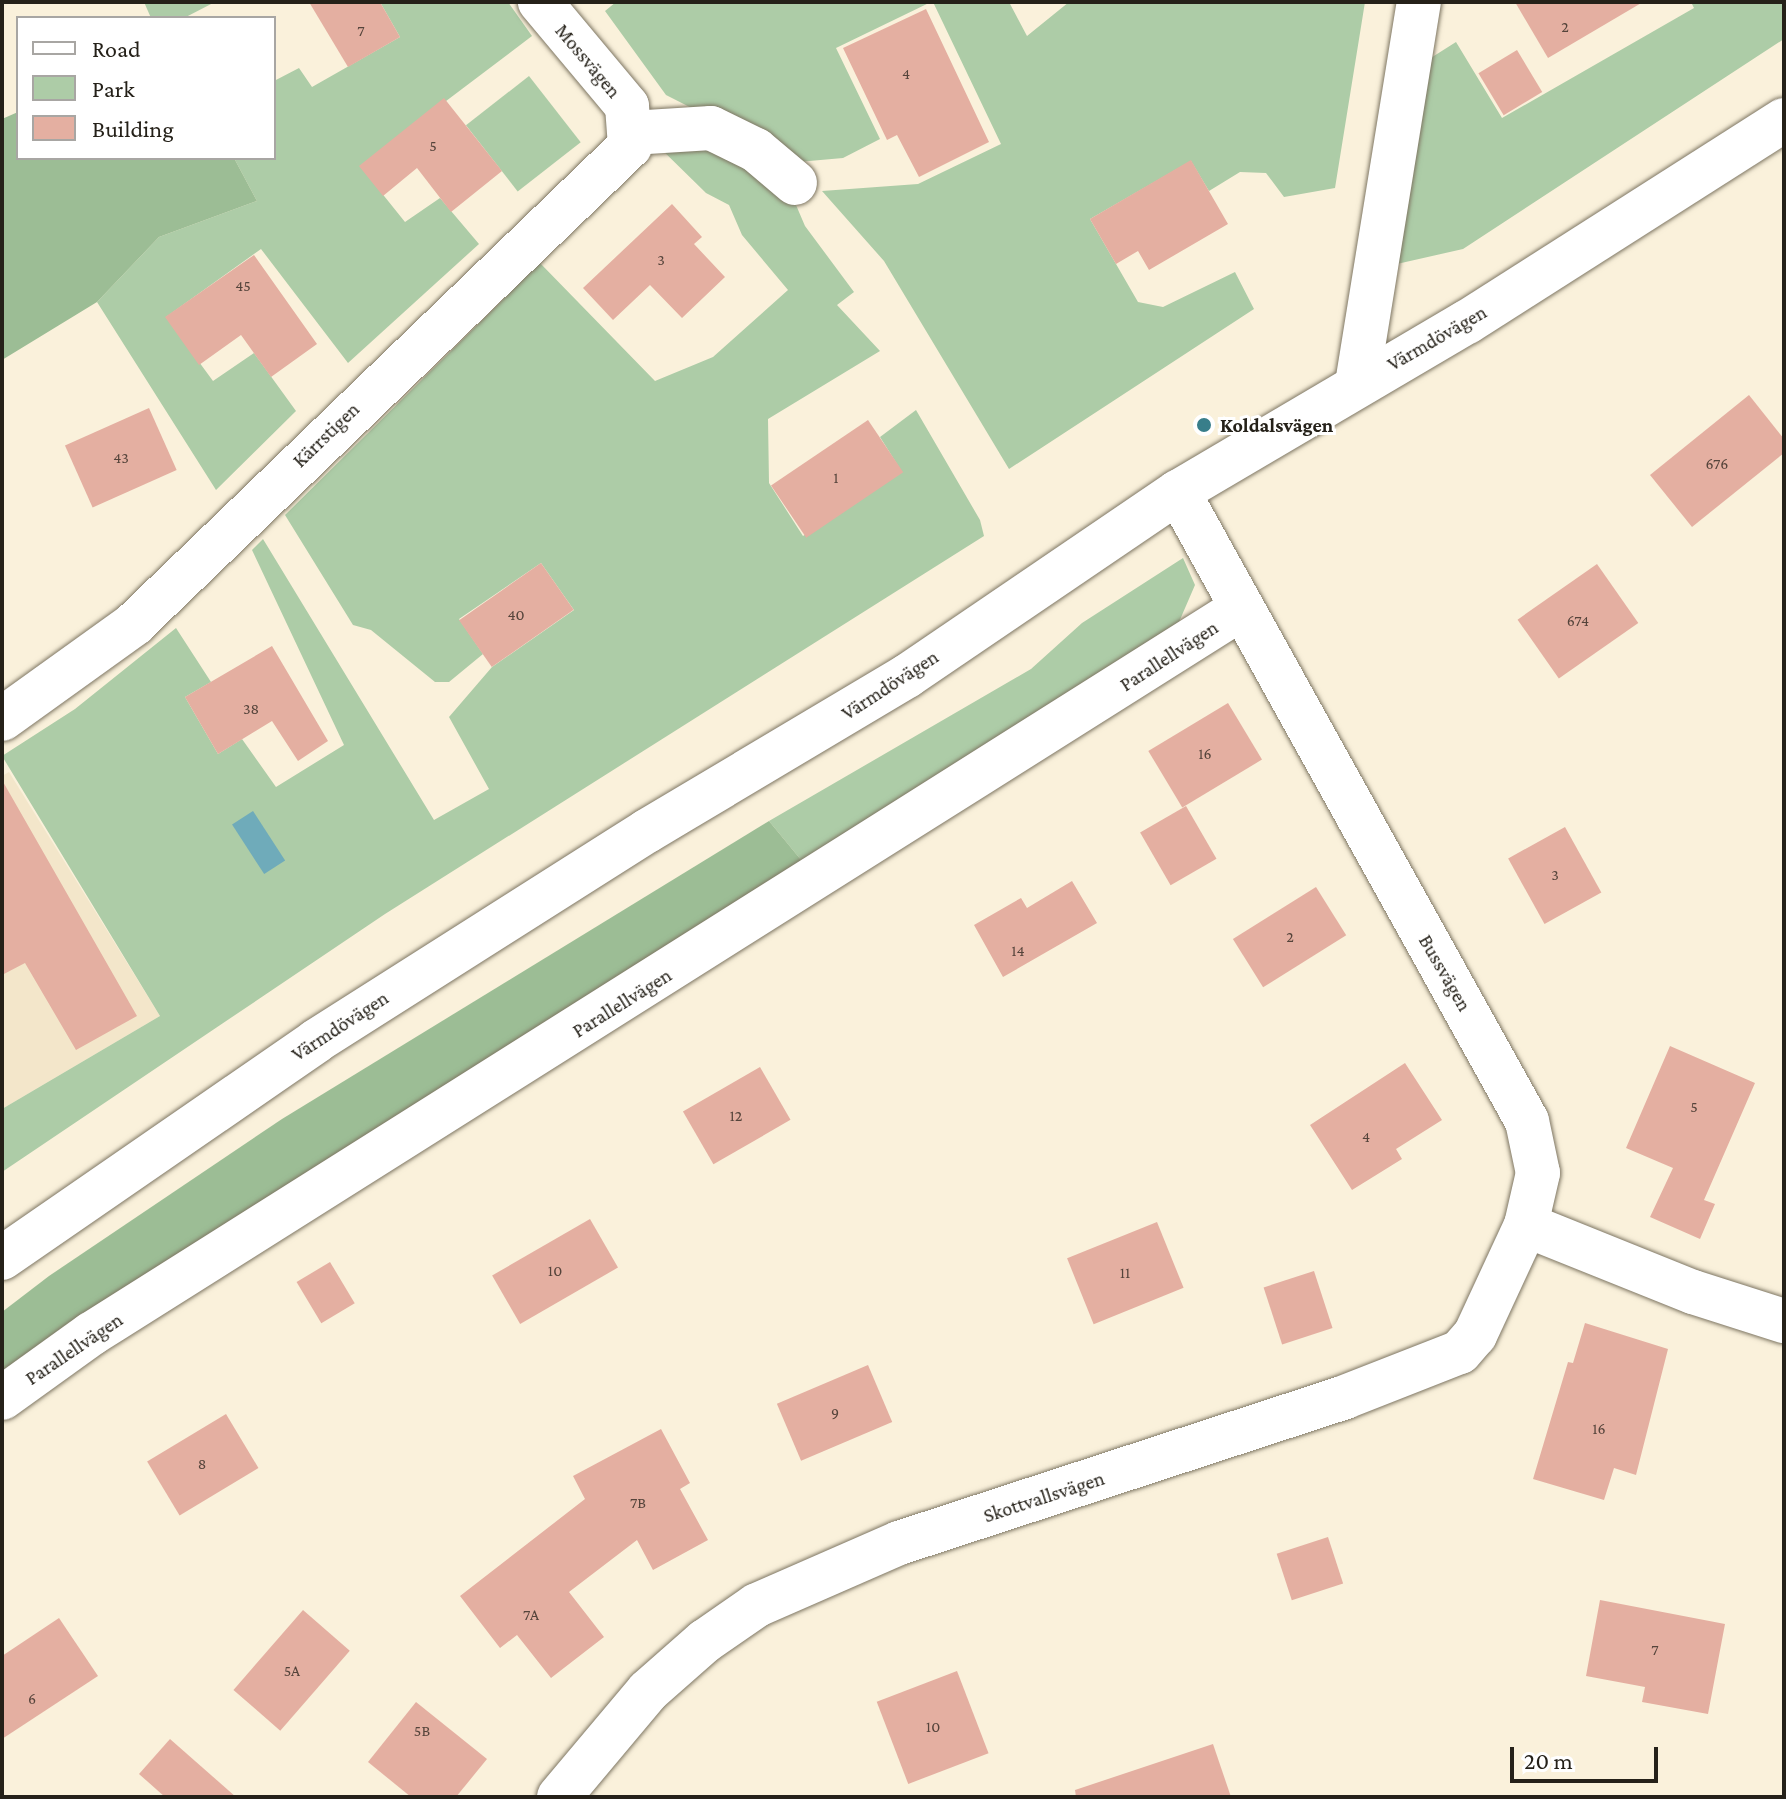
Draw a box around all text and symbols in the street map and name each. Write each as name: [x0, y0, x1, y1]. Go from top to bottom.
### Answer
legend: [16, 16, 276, 160]
house number: 2: [1561, 17, 1569, 37]
street label: Mossvägen: [550, 19, 626, 103]
house number: 7: [357, 21, 365, 41]
text: Road: [92, 35, 141, 62]
house number: 4: [902, 64, 910, 84]
text: Park: [92, 75, 135, 102]
text: Building: [92, 115, 174, 142]
house number: 5: [429, 136, 437, 156]
house number: 3: [657, 250, 665, 270]
house number: 45: [235, 276, 251, 296]
street label: Värmdövägen: [1383, 300, 1491, 376]
street label: Kärrstigen: [288, 397, 364, 473]
place label: Koldalsvägen: [1220, 413, 1333, 437]
marker: Koldalsvägen: [1195, 416, 1213, 434]
house number: 43: [113, 448, 129, 468]
house number: 676: [1706, 454, 1728, 474]
house number: 1: [833, 468, 839, 488]
house number: 40: [507, 605, 525, 625]
house number: 674: [1567, 611, 1589, 631]
street label: Parallellvägen: [1115, 615, 1223, 697]
street label: Värmdövägen: [837, 645, 943, 725]
house number: 38: [243, 699, 259, 719]
house number: 16: [1198, 744, 1212, 764]
house number: 3: [1551, 865, 1559, 885]
house number: 2: [1286, 927, 1294, 947]
street label: Bussvägen: [1413, 930, 1477, 1016]
house number: 14: [1011, 941, 1025, 961]
street label: Parallellvägen: [568, 963, 676, 1043]
street label: Värmdövägen: [287, 986, 393, 1066]
house number: 5: [1690, 1097, 1698, 1117]
house number: 12: [730, 1106, 742, 1126]
house number: 4: [1362, 1127, 1370, 1147]
house number: 10: [548, 1261, 562, 1281]
house number: 11: [1120, 1263, 1130, 1283]
street label: Parallellvägen: [21, 1308, 127, 1390]
house number: 9: [831, 1403, 839, 1423]
house number: 16: [1592, 1419, 1606, 1439]
house number: 8: [198, 1454, 206, 1474]
street label: Skottvallsvägen: [980, 1466, 1108, 1528]
house number: 7B: [630, 1493, 646, 1513]
house number: 7A: [523, 1605, 539, 1625]
house number: 7: [1651, 1640, 1659, 1660]
house number: 5A: [284, 1661, 300, 1681]
house number: 6: [28, 1689, 36, 1709]
house number: 10: [926, 1717, 940, 1737]
house number: 5B: [414, 1721, 430, 1741]
scale bar: [1514, 1731, 1662, 1781]
text: 20 m: [1524, 1747, 1573, 1774]

